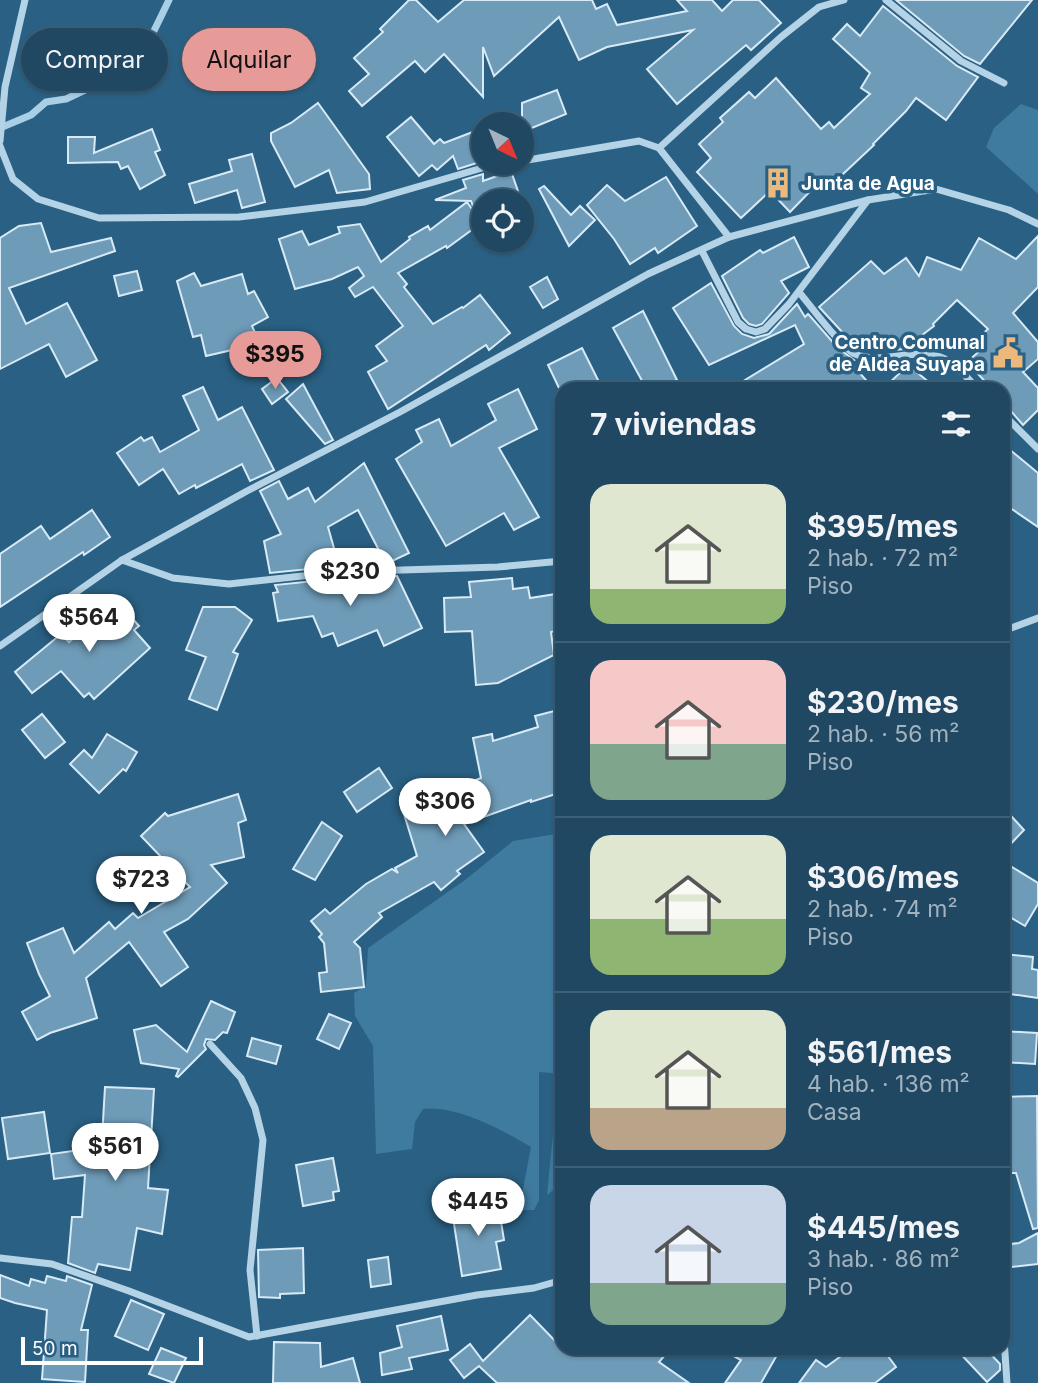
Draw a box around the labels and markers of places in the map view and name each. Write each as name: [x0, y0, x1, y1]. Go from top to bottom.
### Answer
building icon: Junta de Agua: [761, 166, 795, 200]
place label: Junta de Agua: [801, 172, 935, 195]
place label: Centro Comunal de Aldea Suyapa: [829, 331, 985, 376]
pin: $395: [234, 332, 316, 391]
public building icon: Centro Comunal de Aldea Suyapa: [991, 336, 1025, 370]
pin: $230: [309, 548, 391, 608]
pin: $564: [48, 594, 130, 654]
pin: $306: [404, 778, 486, 838]
pin: $723: [100, 856, 182, 916]
pin: $561: [74, 1124, 156, 1183]
pin: $445: [437, 1178, 519, 1238]

